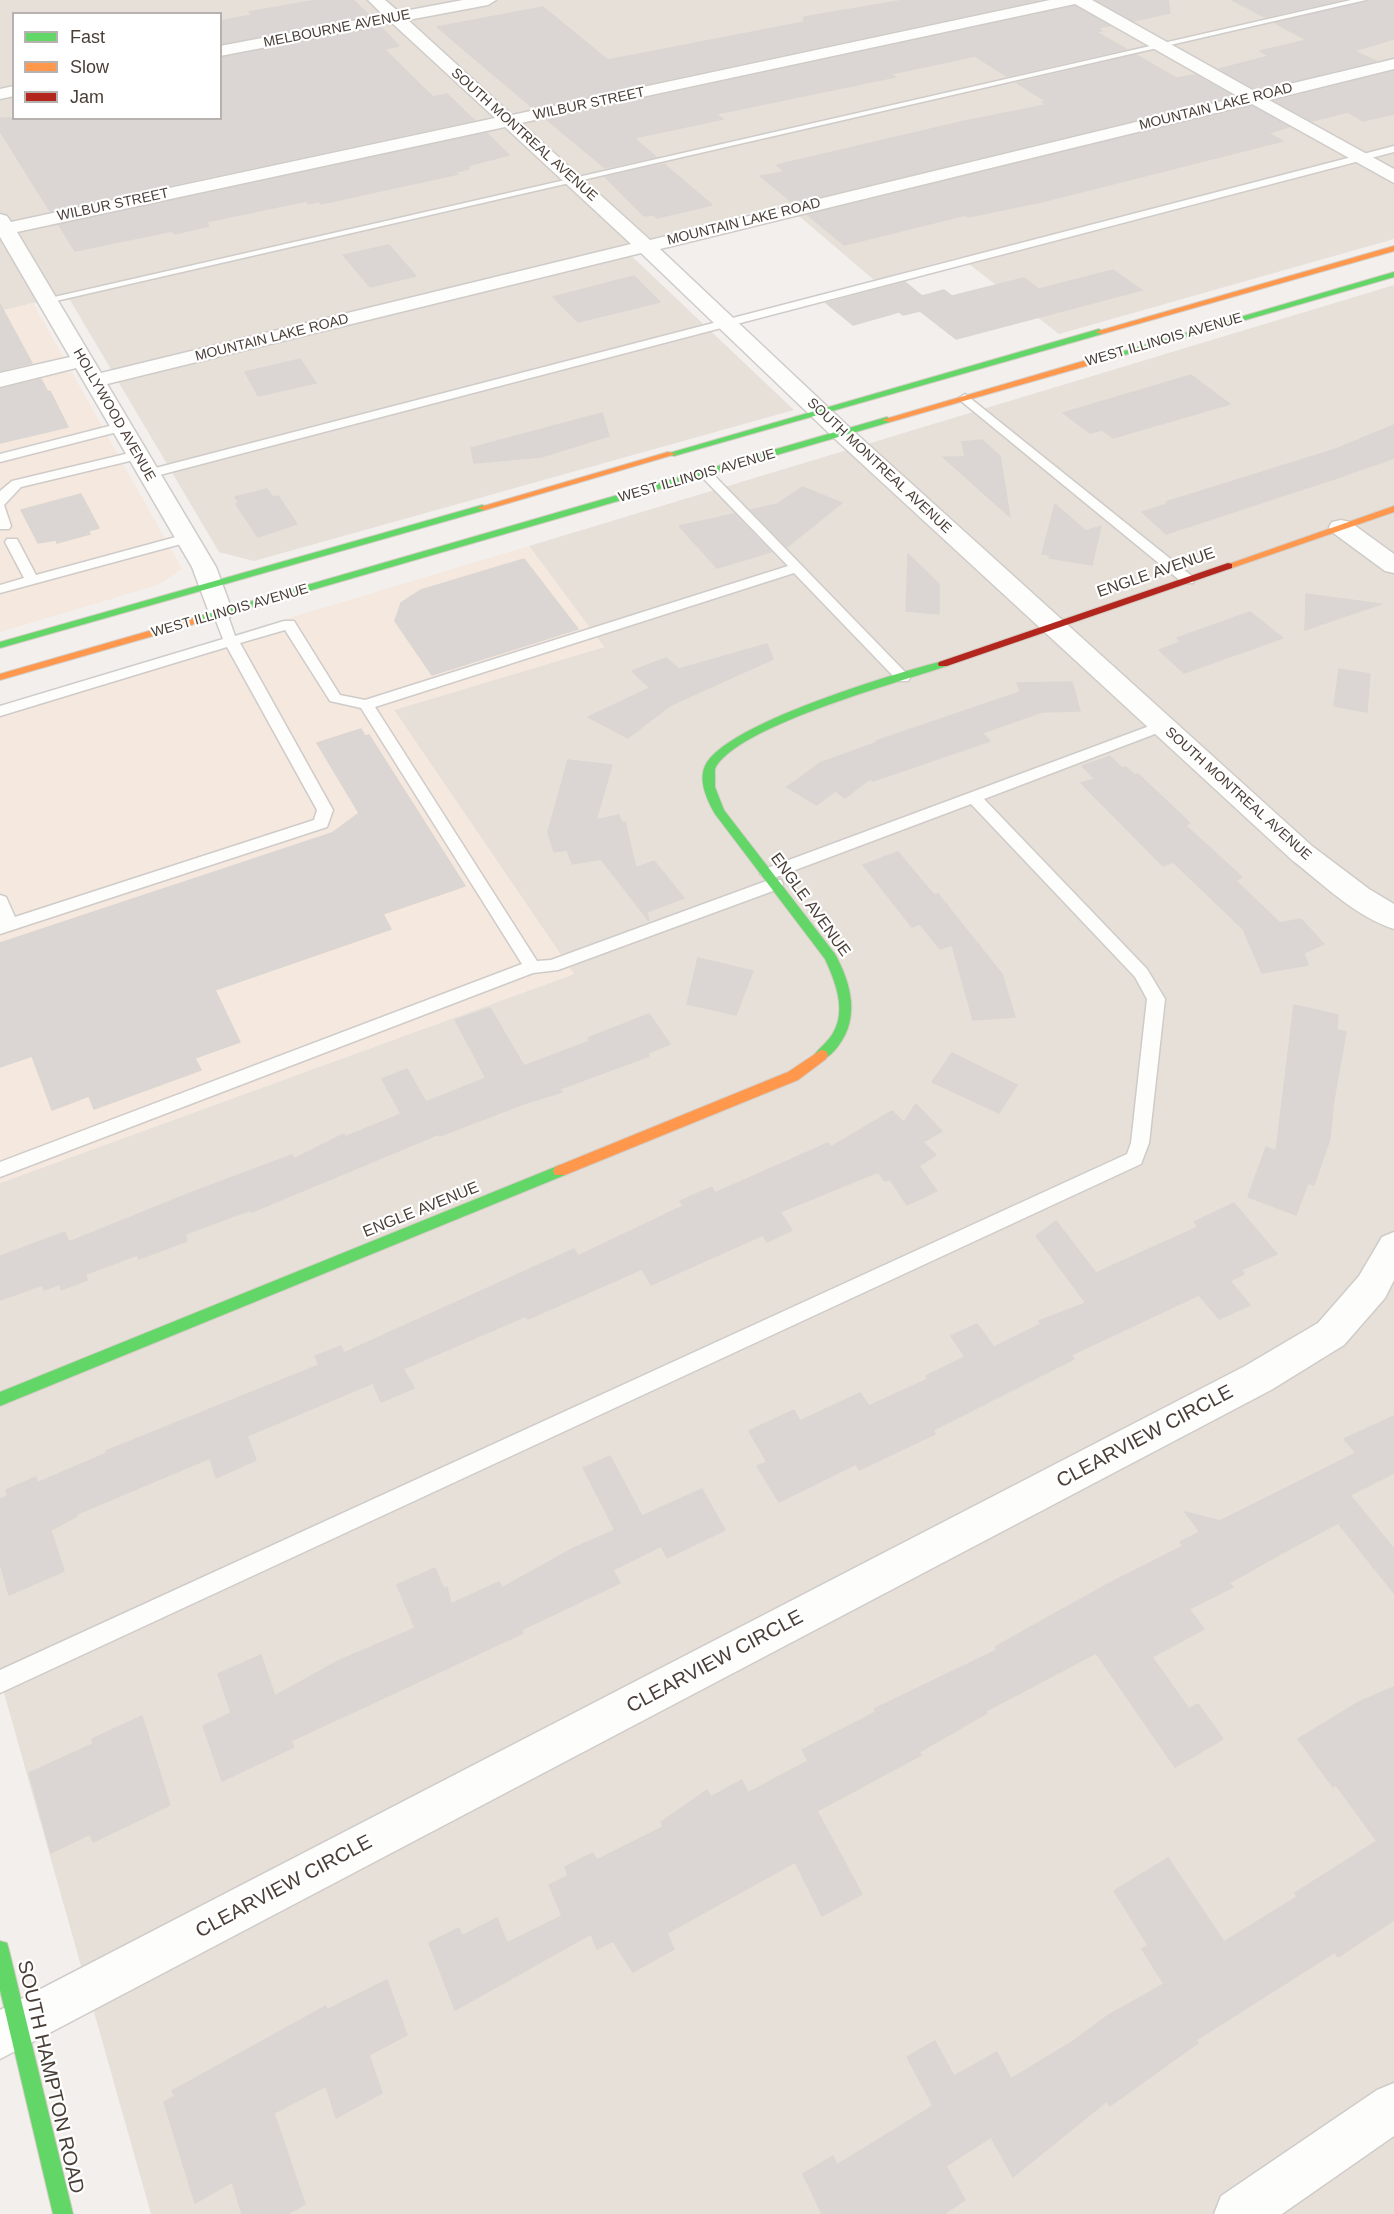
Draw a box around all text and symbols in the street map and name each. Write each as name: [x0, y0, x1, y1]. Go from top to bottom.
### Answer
street label: MELBOURNE AVENUE: [262, 7, 412, 51]
legend: [12, 12, 222, 120]
text: Fast: [70, 27, 105, 47]
text: Slow: [70, 57, 109, 77]
street label: SOUTH MONTREAL AVENUE: [447, 65, 601, 205]
street label: MOUNTAIN LAKE ROAD: [1137, 80, 1295, 134]
street label: WILBUR STREET: [532, 84, 646, 124]
text: Jam: [70, 87, 104, 107]
street label: WILBUR STREET: [56, 185, 170, 225]
street label: MOUNTAIN LAKE ROAD: [665, 195, 823, 249]
street label: WEST ILLINOIS AVENUE: [1084, 310, 1244, 370]
street label: MOUNTAIN LAKE ROAD: [193, 311, 351, 365]
street label: HOLLYWOOD AVENUE: [69, 346, 159, 484]
street label: SOUTH MONTREAL AVENUE: [803, 395, 955, 537]
street label: WEST ILLINOIS AVENUE: [617, 446, 777, 506]
street label: ENGLE AVENUE: [1095, 544, 1217, 602]
street label: WEST ILLINOIS AVENUE: [150, 581, 310, 641]
street label: SOUTH MONTREAL AVENUE: [1161, 724, 1315, 864]
street label: ENGLE AVENUE: [766, 849, 854, 961]
street label: ENGLE AVENUE: [360, 1178, 482, 1242]
street label: CLEARVIEW CIRCLE: [1053, 1380, 1237, 1494]
street label: CLEARVIEW CIRCLE: [623, 1605, 807, 1719]
street label: CLEARVIEW CIRCLE: [192, 1830, 376, 1944]
street label: SOUTH HAMPTON ROAD: [11, 1958, 89, 2196]

